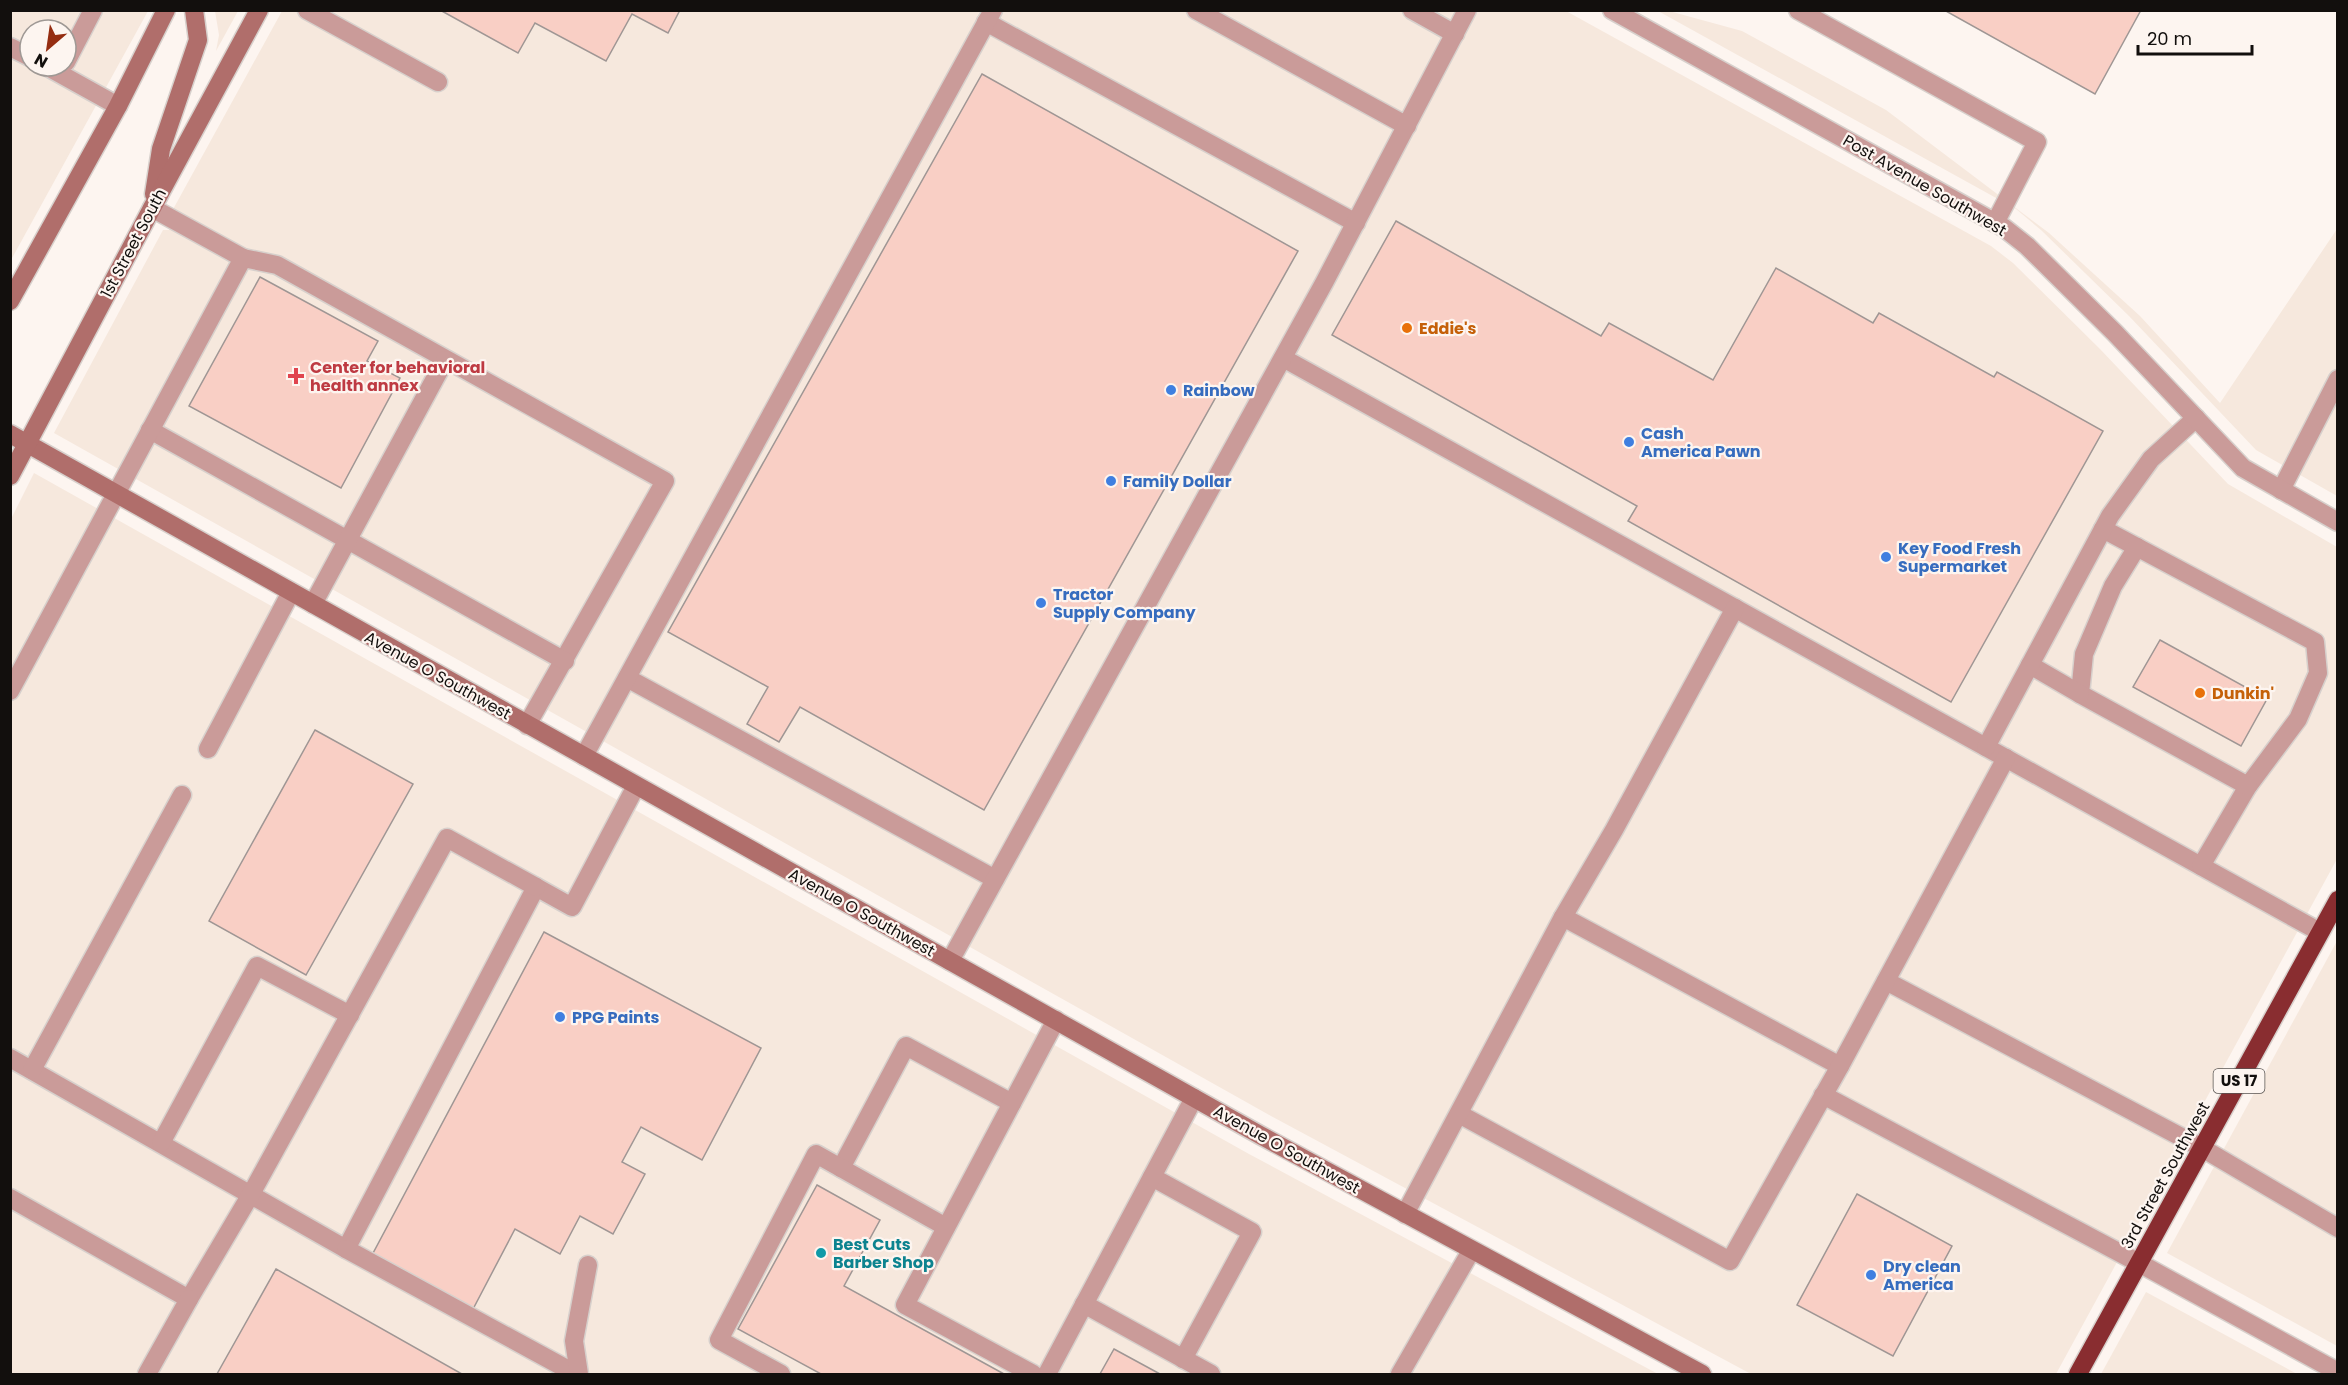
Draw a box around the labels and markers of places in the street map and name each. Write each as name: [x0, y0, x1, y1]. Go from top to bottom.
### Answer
place label: Eddie's: [1419, 317, 1476, 340]
marker: Eddie's: [1400, 321, 1414, 335]
place label: Center for behavioral health annex: [310, 356, 485, 397]
marker: Center for behavioral health annex: [287, 367, 305, 385]
place label: Rainbow: [1183, 379, 1255, 402]
marker: Rainbow: [1164, 383, 1178, 397]
place label: Cash America Pawn: [1641, 422, 1761, 463]
marker: Cash America Pawn: [1622, 435, 1636, 449]
place label: Family Dollar: [1123, 470, 1232, 493]
marker: Family Dollar: [1104, 474, 1118, 488]
place label: Key Food Fresh Supermarket: [1898, 537, 2021, 578]
marker: Key Food Fresh Supermarket: [1879, 550, 1893, 564]
place label: Tractor Supply Company: [1053, 583, 1196, 624]
marker: Tractor Supply Company: [1034, 596, 1048, 610]
place label: Dunkin': [2212, 682, 2274, 705]
marker: Dunkin': [2193, 686, 2207, 700]
place label: PPG Paints: [572, 1006, 659, 1029]
marker: PPG Paints: [553, 1010, 567, 1024]
place label: Best Cuts Barber Shop: [833, 1233, 934, 1274]
marker: Best Cuts Barber Shop: [814, 1246, 828, 1260]
place label: Dry clean America: [1883, 1255, 1961, 1296]
marker: Dry clean America: [1864, 1268, 1878, 1282]

